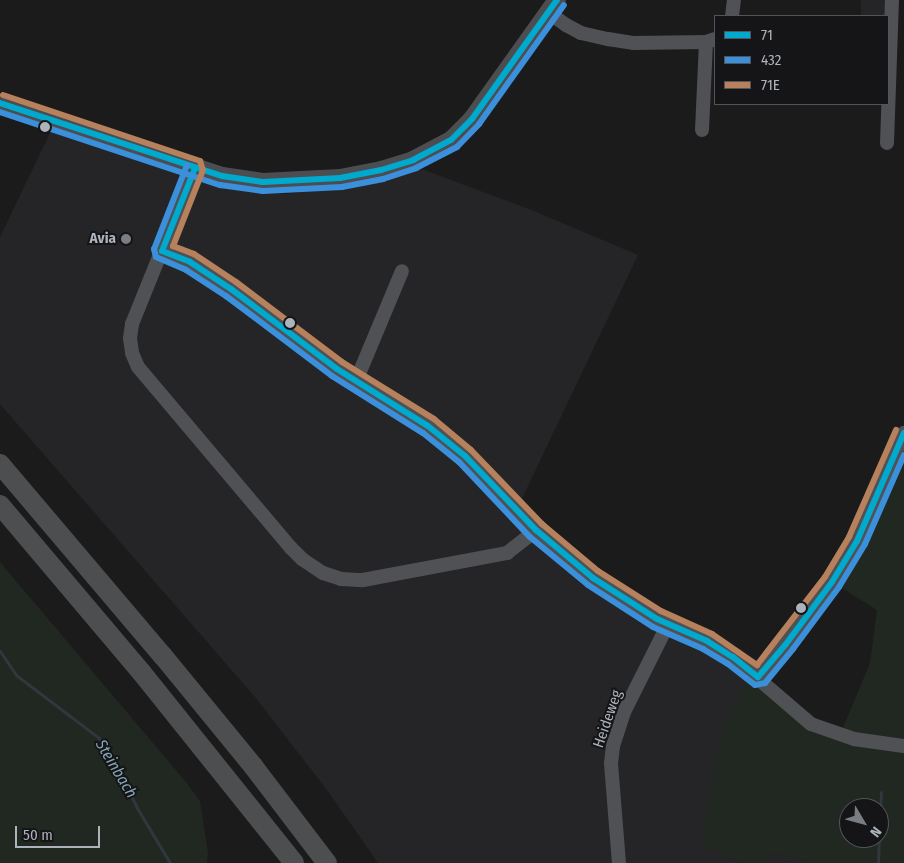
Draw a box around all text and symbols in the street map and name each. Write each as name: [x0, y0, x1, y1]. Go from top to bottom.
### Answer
legend: [714, 15, 889, 105]
text: 71: [761, 26, 773, 44]
text: 432: [761, 51, 781, 69]
text: 71E: [761, 76, 780, 94]
unlabelled marker: [40, 122, 50, 132]
place label: Avia: [89, 230, 116, 248]
marker: Avia: [120, 233, 132, 245]
unlabelled marker: [285, 318, 295, 328]
unlabelled marker: [796, 603, 806, 613]
street label: Heideweg: [590, 688, 626, 750]
water label: Steinbach: [91, 736, 141, 802]
north arrow: [839, 798, 889, 848]
scale bar: [18, 816, 102, 848]
text: N: [866, 823, 885, 840]
text: 50 m: [23, 826, 53, 844]

